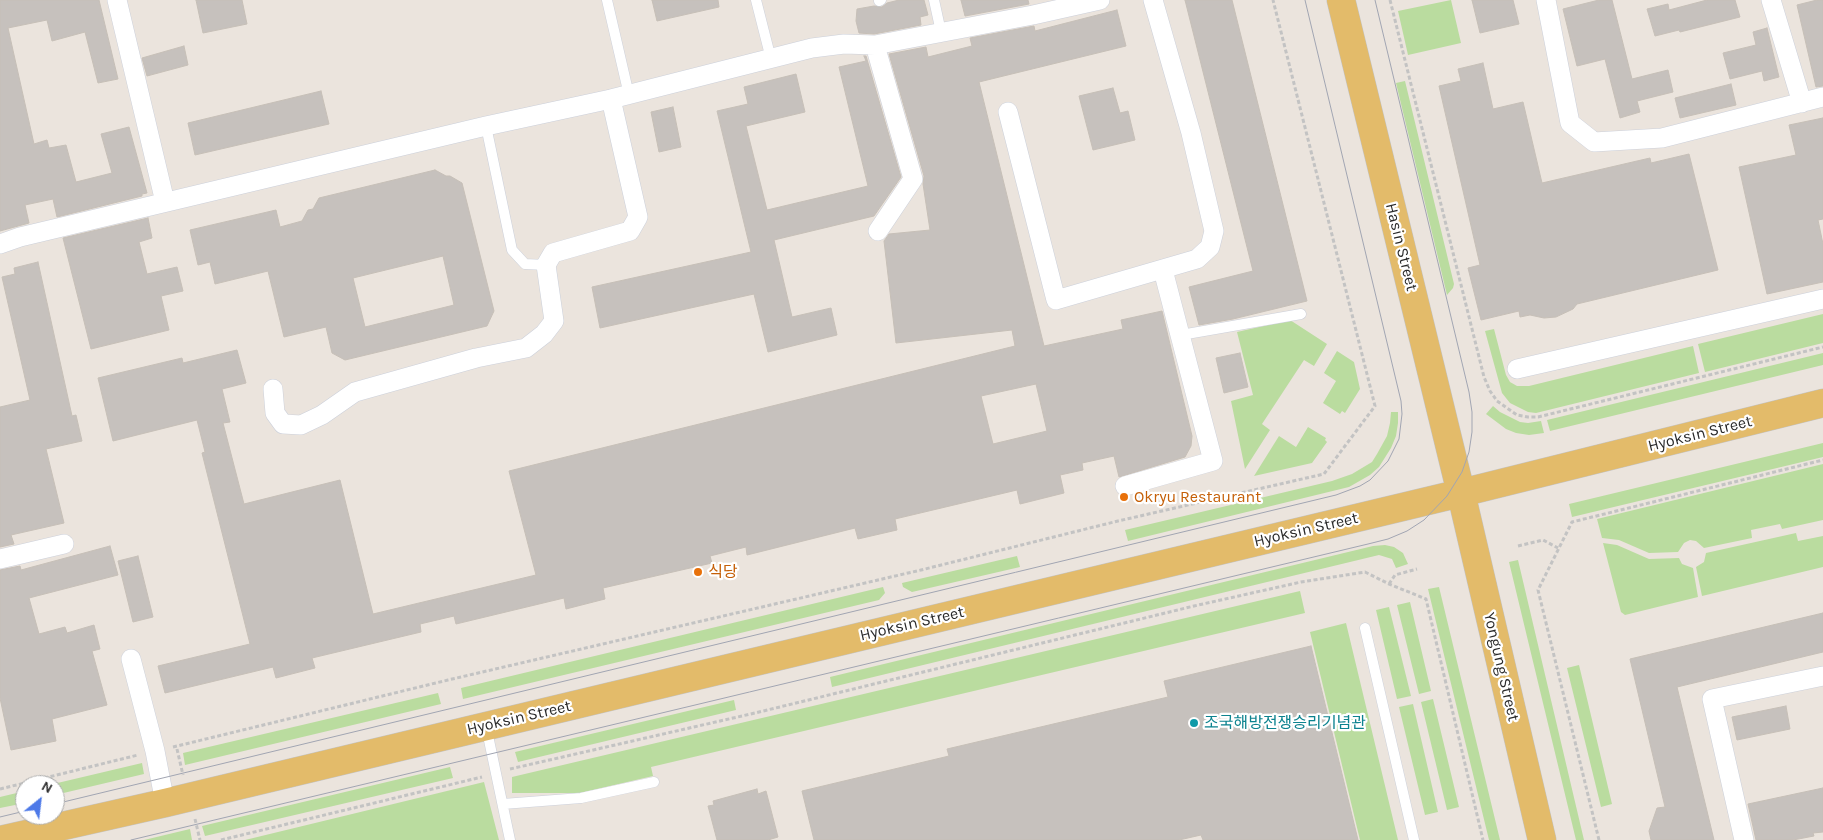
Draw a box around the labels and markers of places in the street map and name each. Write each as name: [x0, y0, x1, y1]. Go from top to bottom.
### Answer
place label: Okryu Restaurant: [1134, 487, 1261, 507]
marker: Okryu Restaurant: [1118, 491, 1130, 503]
place label: 식당: [708, 562, 737, 582]
marker: 식당: [692, 566, 704, 578]
place label: 조국해방전쟁승리기념관: [1204, 713, 1366, 733]
marker: 조국해방전쟁승리기념관: [1188, 717, 1200, 729]

